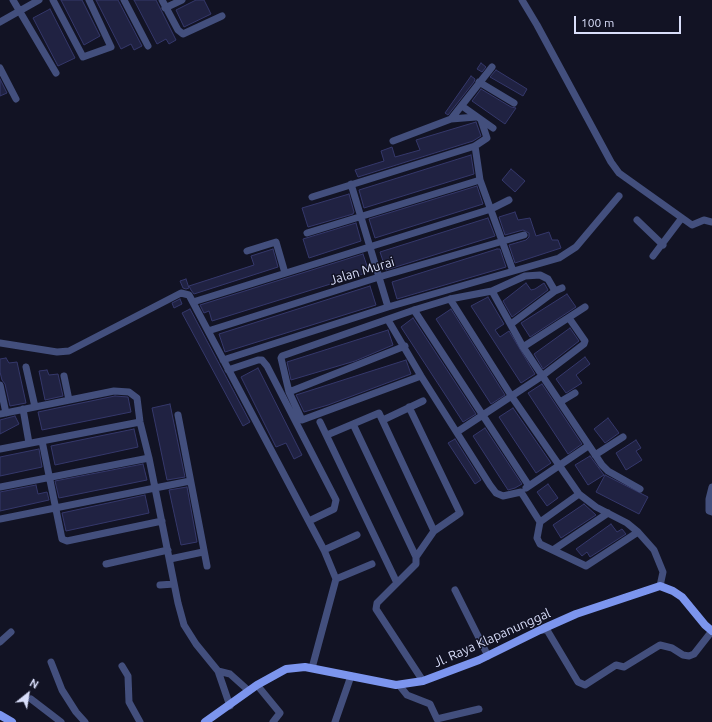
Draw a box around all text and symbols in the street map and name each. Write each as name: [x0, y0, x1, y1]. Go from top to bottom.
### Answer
scale bar: [576, 8, 683, 34]
text: 100 m: [581, 16, 614, 29]
street label: Jalan Murai: [328, 254, 396, 288]
street label: Jl. Raya Klapanunggal: [431, 605, 553, 671]
north arrow: [8, 674, 48, 714]
text: N: [27, 676, 41, 691]

